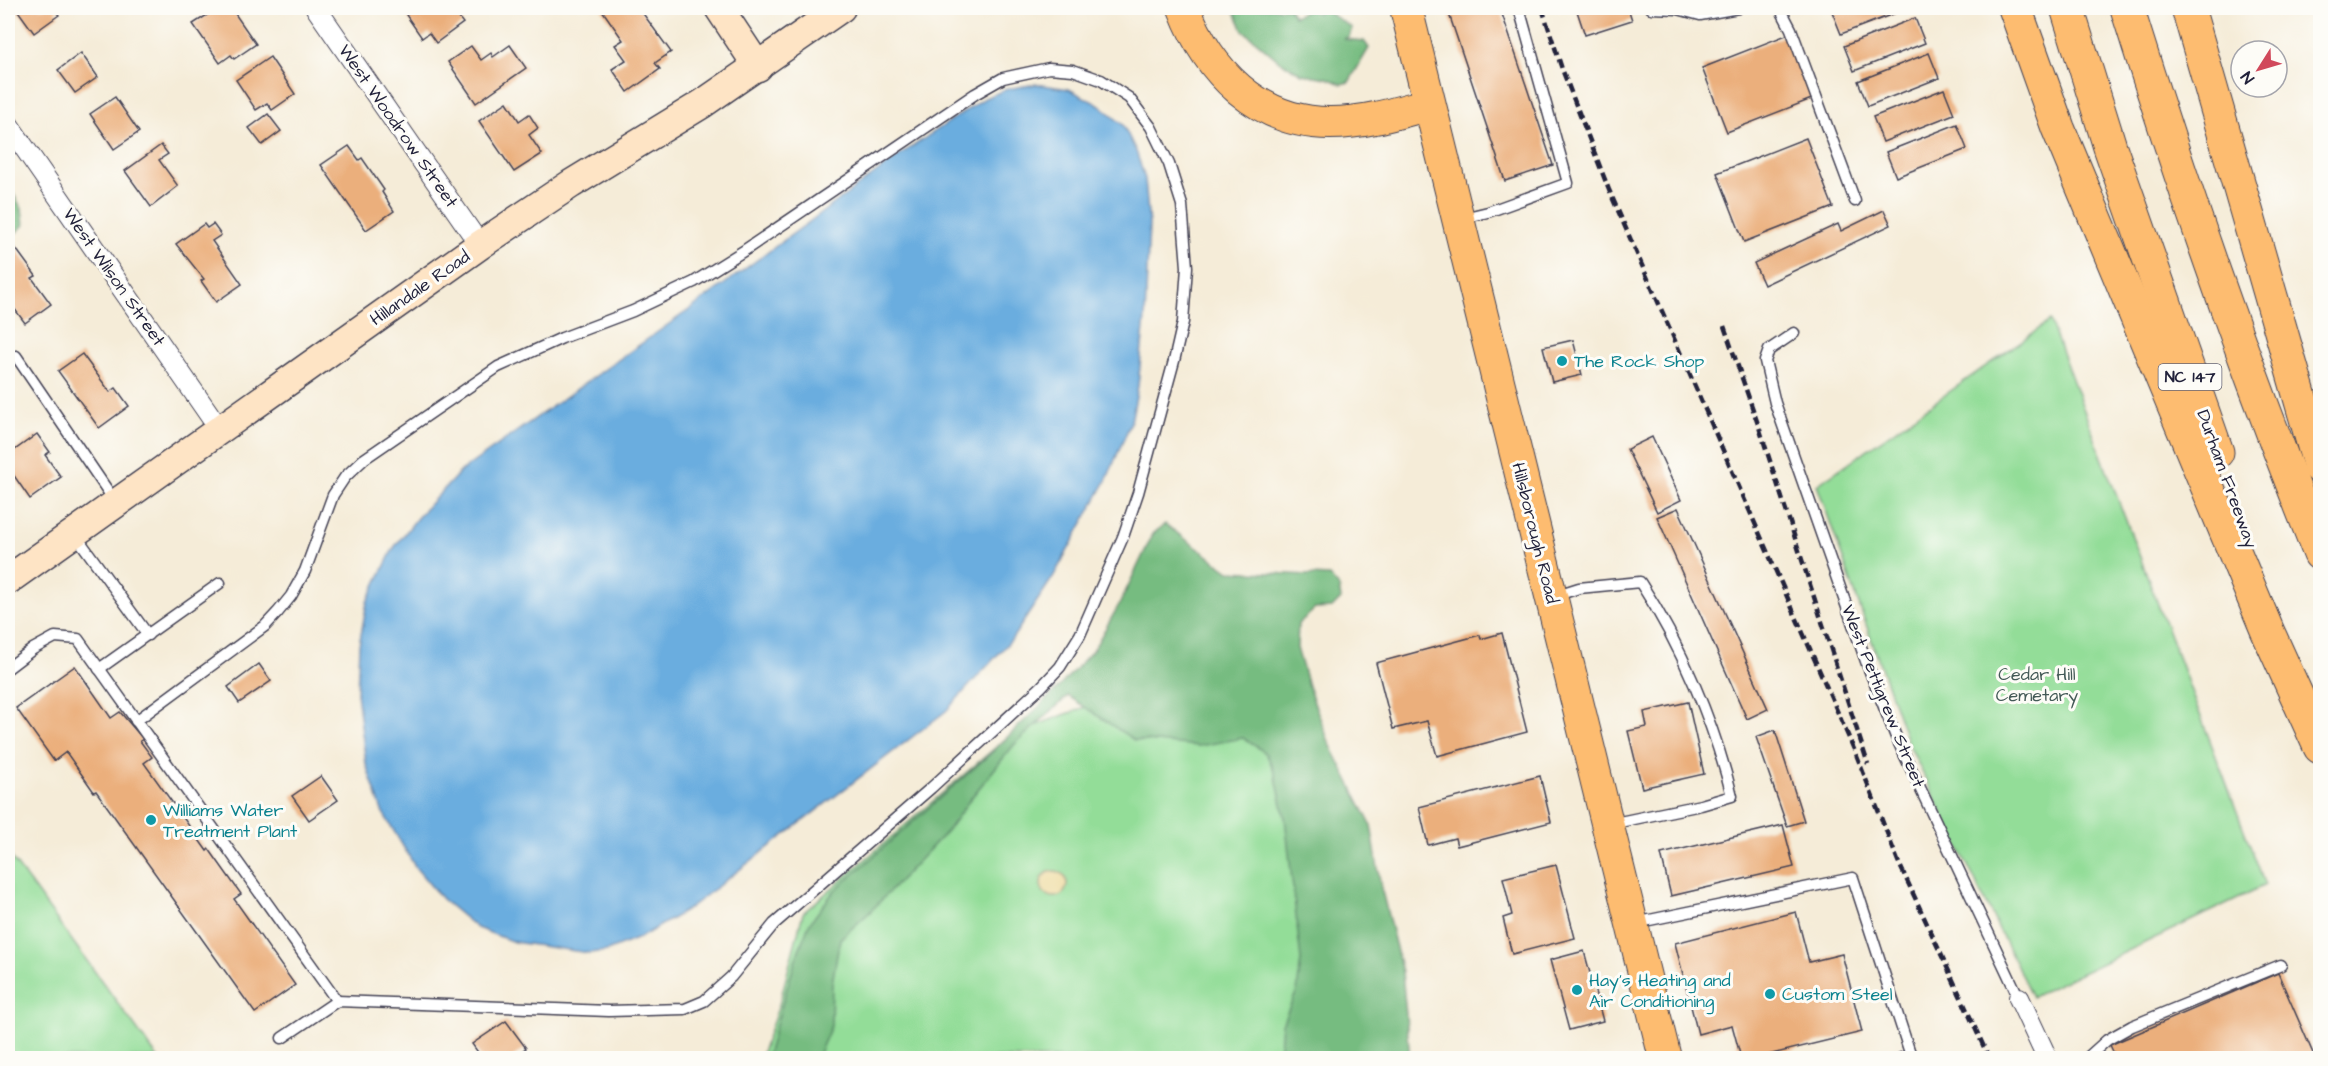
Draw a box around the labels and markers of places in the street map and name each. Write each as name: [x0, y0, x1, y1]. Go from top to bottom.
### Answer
place label: The Rock Shop: [1574, 349, 1704, 374]
marker: The Rock Shop: [1555, 354, 1569, 368]
place label: Williams Water Treatment Plant: [163, 798, 298, 844]
marker: Williams Water Treatment Plant: [144, 813, 158, 827]
place label: Hay’s Heating and Air Conditioning: [1589, 968, 1731, 1015]
place label: Custom Steel: [1782, 982, 1893, 1007]
marker: Hay’s Heating and Air Conditioning: [1570, 983, 1584, 997]
marker: Custom Steel: [1763, 987, 1777, 1001]

